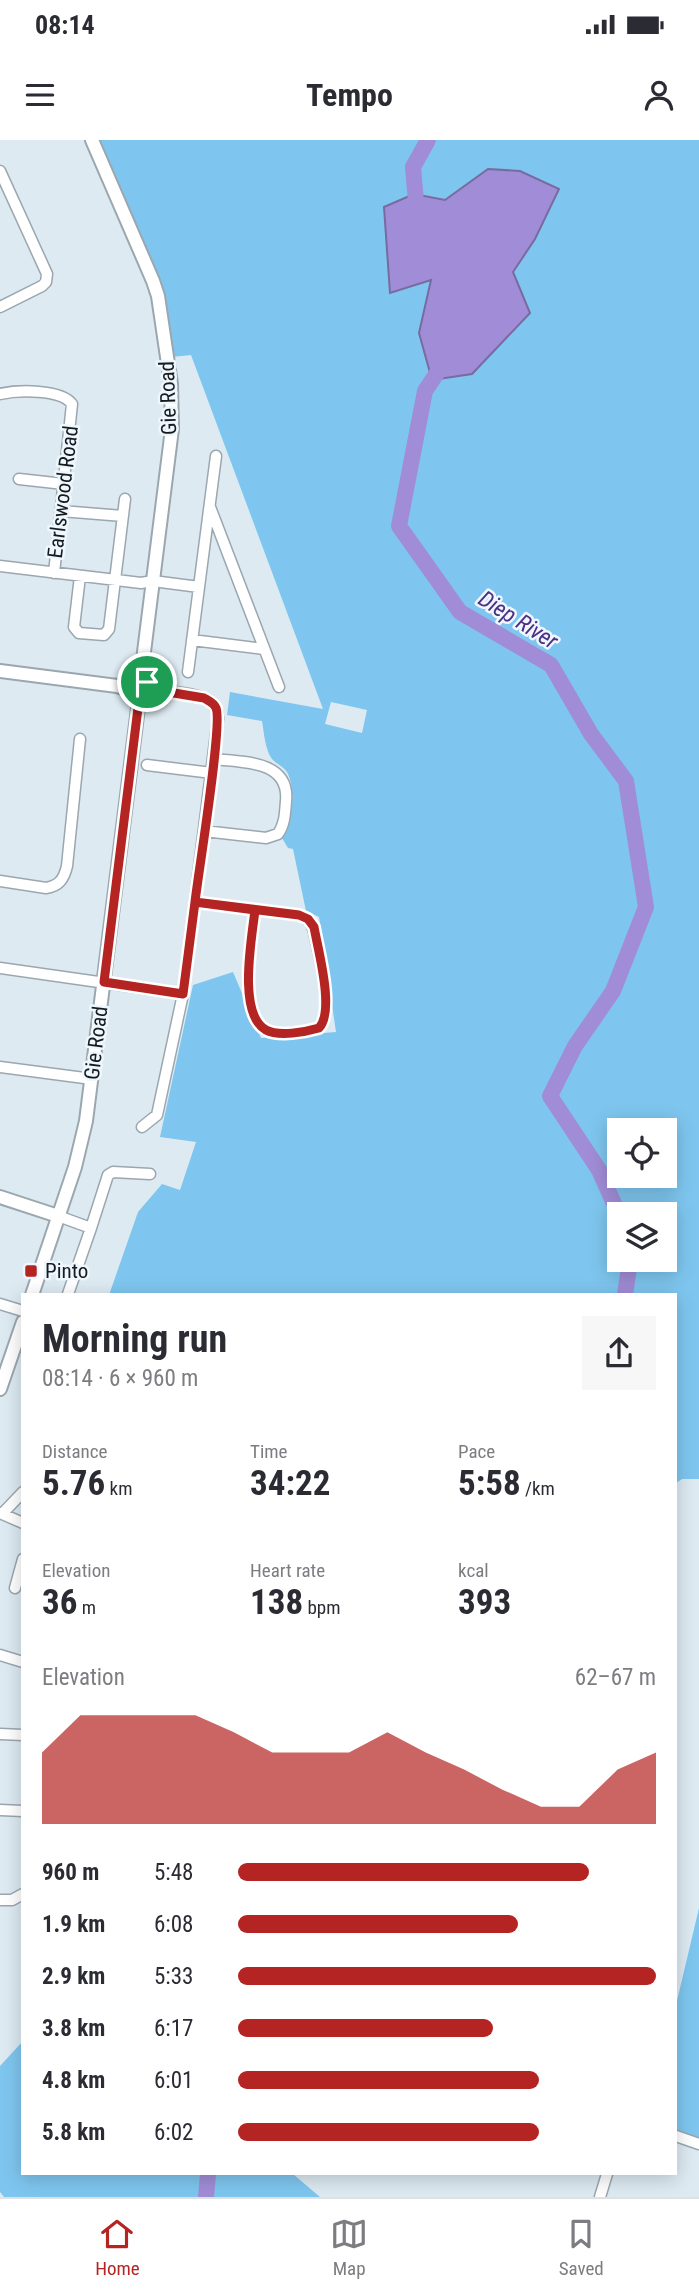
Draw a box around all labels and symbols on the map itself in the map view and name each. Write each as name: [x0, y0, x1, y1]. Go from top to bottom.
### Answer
street label: Gie Road: [155, 361, 181, 435]
street label: Earlswood Road: [43, 424, 83, 560]
water label: Diep River: [473, 585, 564, 655]
pin: [117, 652, 177, 712]
street label: Gie Road: [80, 1005, 112, 1081]
place label: Pinto: [45, 1259, 88, 1283]
marker: Pinto: [23, 1263, 39, 1279]

